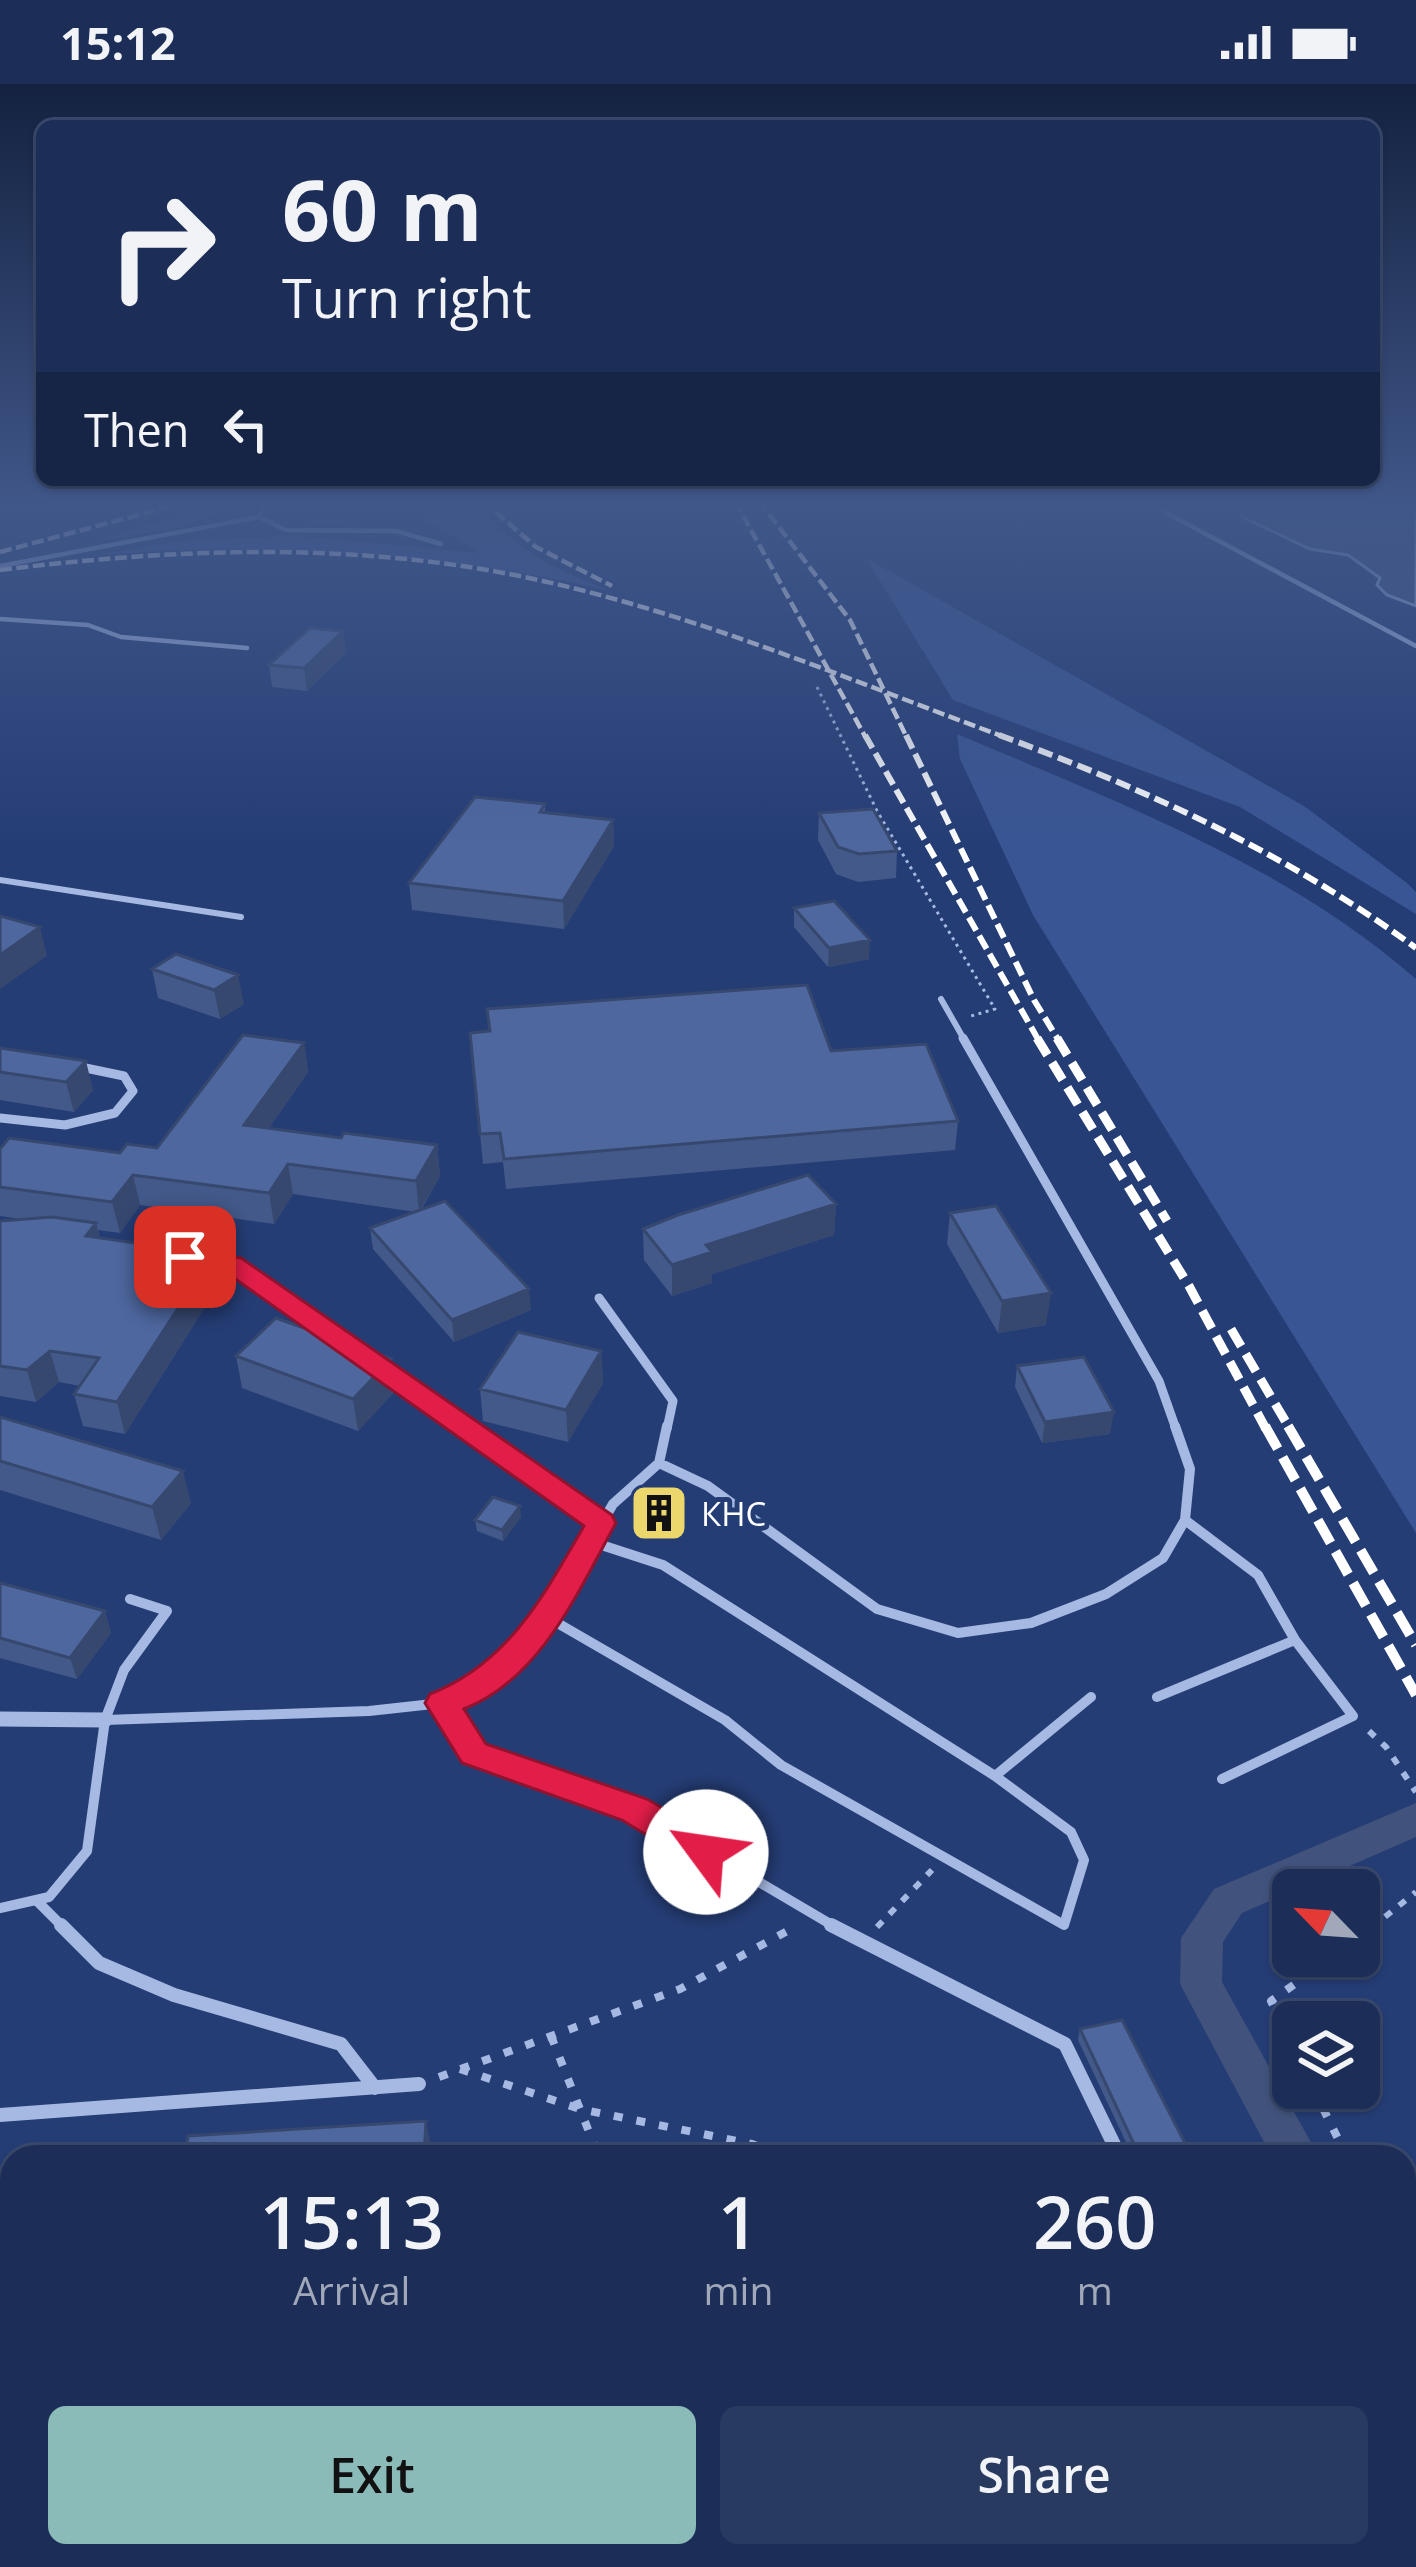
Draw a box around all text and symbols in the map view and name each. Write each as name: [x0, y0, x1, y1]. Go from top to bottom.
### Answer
text: 15:12: [60, 12, 176, 73]
text: 60 m: [282, 151, 482, 266]
icon: right: [84, 168, 240, 324]
text: Turn right: [282, 260, 531, 334]
icon: left: [213, 396, 279, 462]
text: Then: [84, 399, 189, 460]
pin: [134, 1206, 236, 1308]
icon: arrive: [152, 1224, 218, 1290]
building icon: КНС: [628, 1482, 690, 1544]
place label: КНС: [701, 1491, 766, 1536]
position arrow: [643, 1789, 769, 1915]
north arrow: [1272, 1869, 1380, 1977]
map controls: [1272, 1869, 1380, 2109]
button: layers: [1272, 2001, 1380, 2109]
text: 15:13: [260, 2172, 444, 2270]
text: 1: [718, 2172, 759, 2270]
text: 260: [1033, 2172, 1156, 2270]
text: Arrival: [293, 2263, 410, 2316]
text: min: [704, 2263, 773, 2316]
text: m: [1077, 2263, 1113, 2316]
button: Exit: [48, 2406, 696, 2544]
button: Share: [720, 2406, 1368, 2544]

